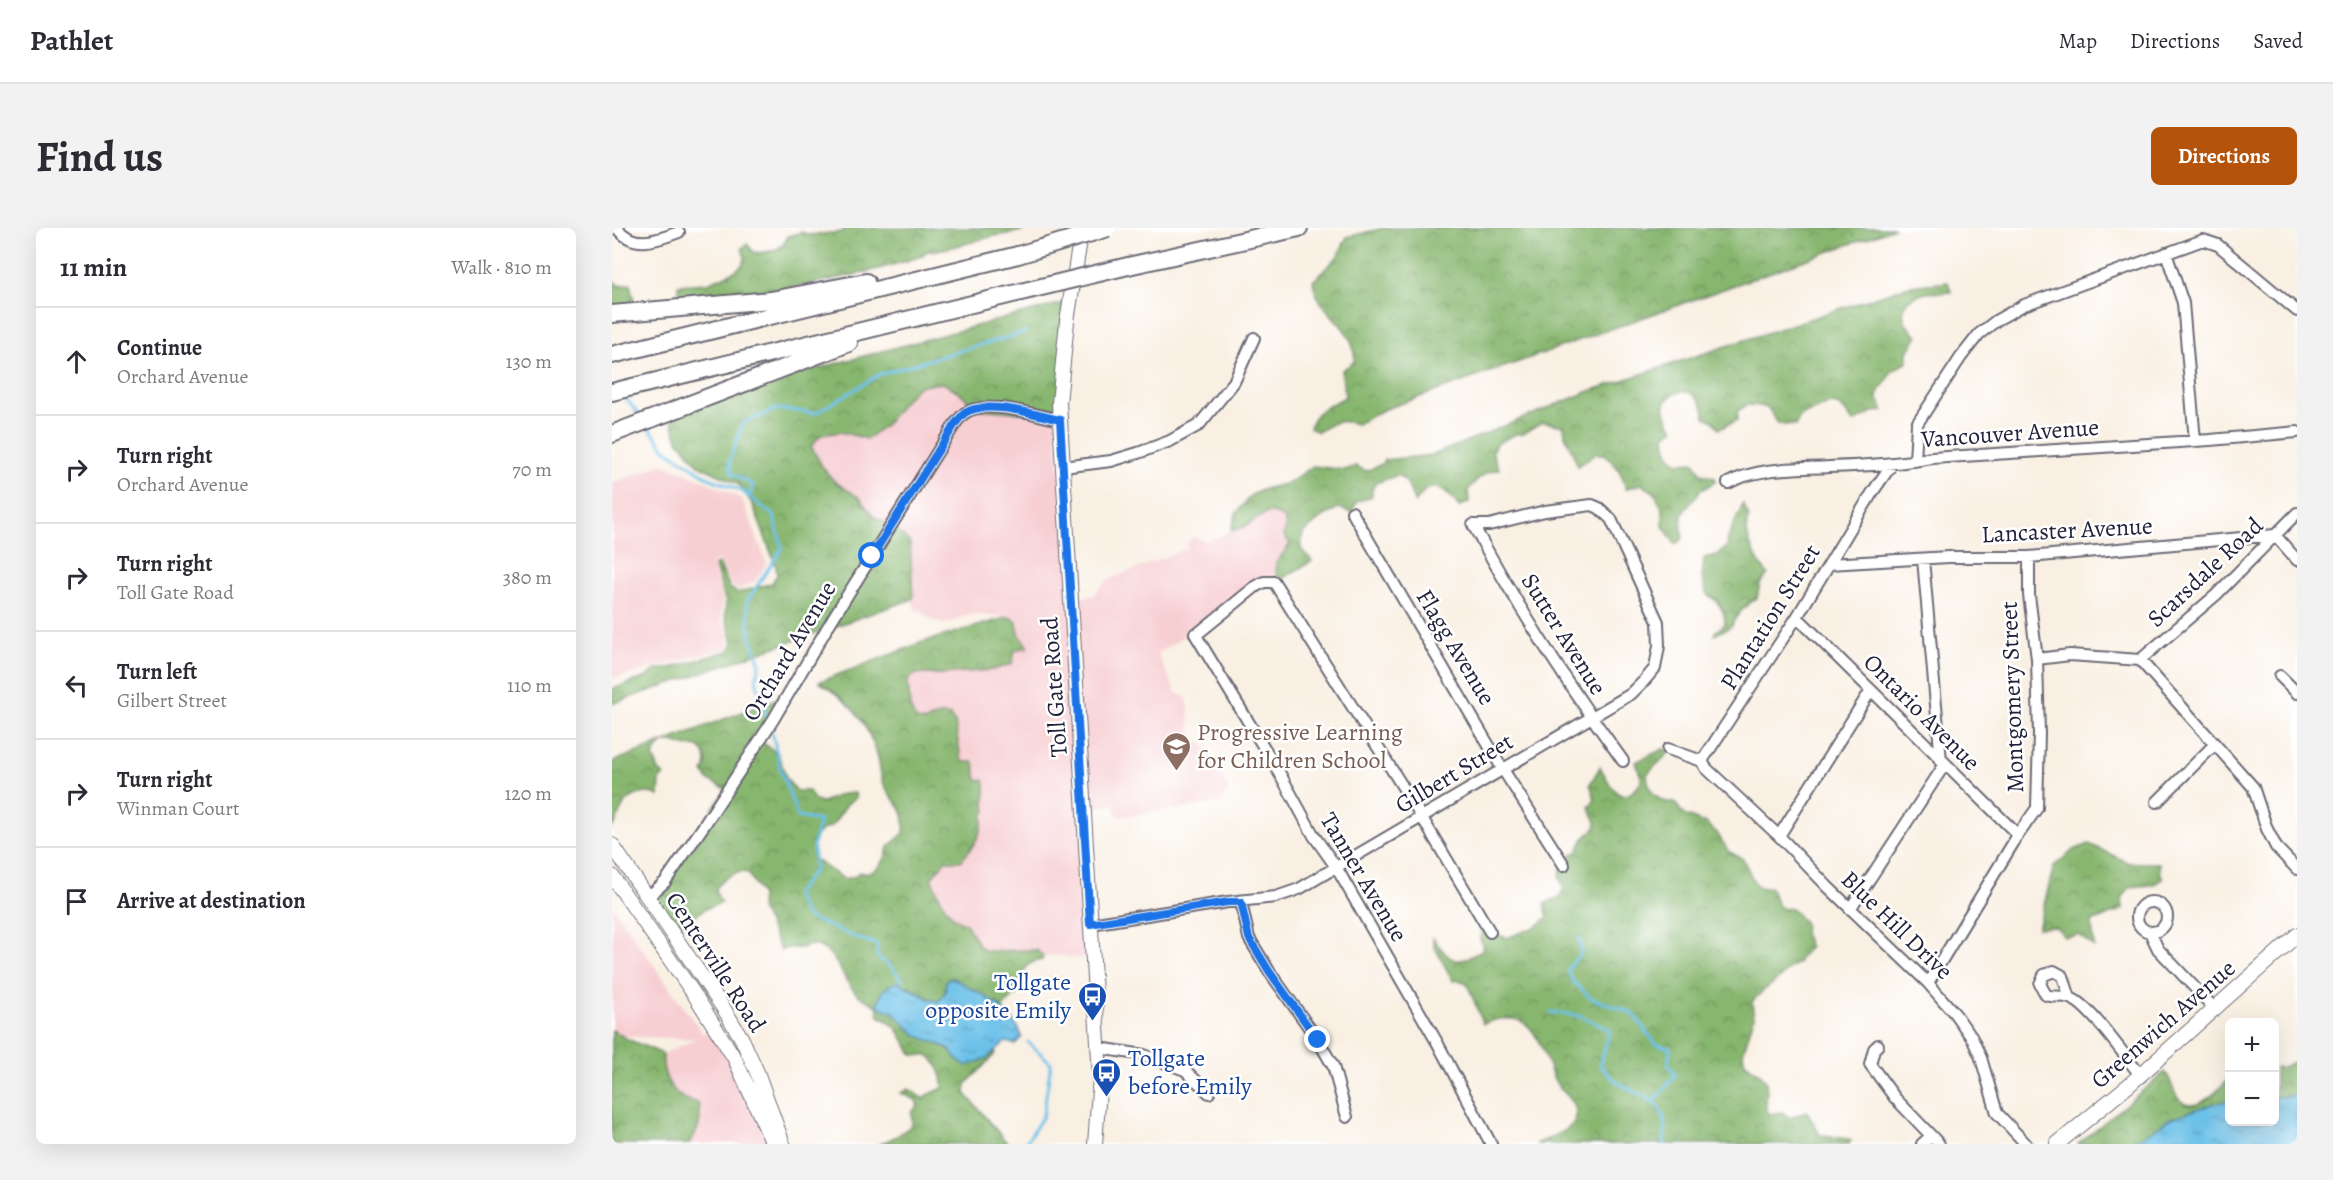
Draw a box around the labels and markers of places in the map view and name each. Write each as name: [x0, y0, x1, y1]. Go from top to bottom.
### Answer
place label: Progressive Learning for Children School: [1197, 716, 1403, 776]
school or university icon: Progressive Learning for Children School: [1160, 730, 1192, 772]
place label: Tollgate opposite Emily: [925, 966, 1071, 1026]
bus stop icon: Tollgate opposite Emily: [1076, 980, 1108, 1022]
place label: Tollgate before Emily: [1128, 1042, 1252, 1102]
bus stop icon: Tollgate before Emily: [1091, 1056, 1123, 1098]

